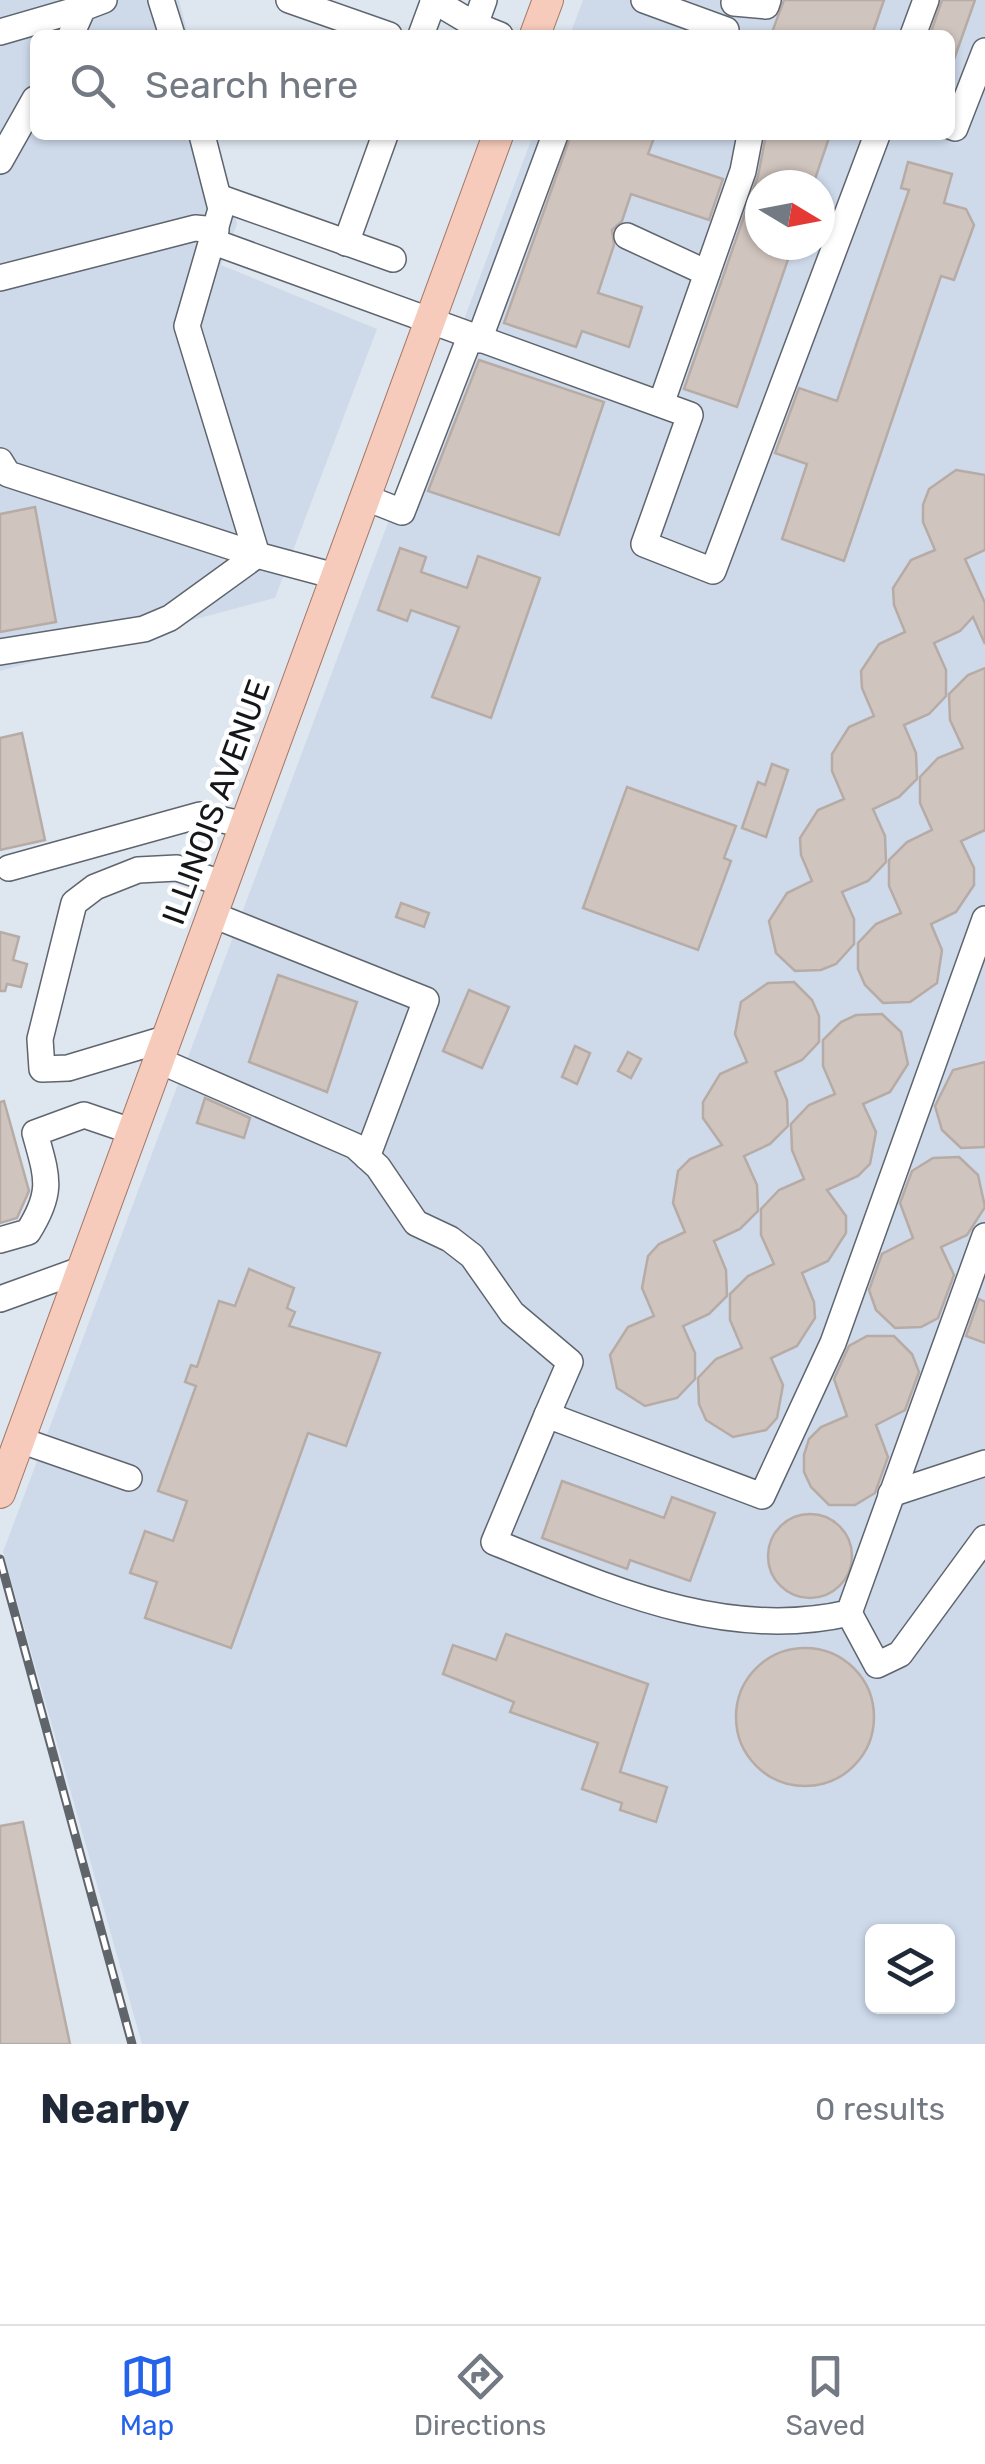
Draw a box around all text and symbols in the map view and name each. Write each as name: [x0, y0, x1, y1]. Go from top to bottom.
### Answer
search box: [30, 30, 955, 140]
icon: search: [65, 58, 120, 113]
text: Search here: [145, 62, 358, 108]
north arrow: [745, 170, 835, 260]
street label: ILLINOIS AVENUE: [154, 675, 278, 929]
map controls: [865, 1924, 955, 2014]
button: layers: [865, 1924, 955, 2014]
text: Nearby: [40, 2084, 190, 2134]
text: 0 results: [815, 2090, 945, 2128]
tab: Map: [120, 2349, 175, 2442]
tab: Directions: [414, 2349, 546, 2442]
tab: Saved: [785, 2349, 865, 2442]

